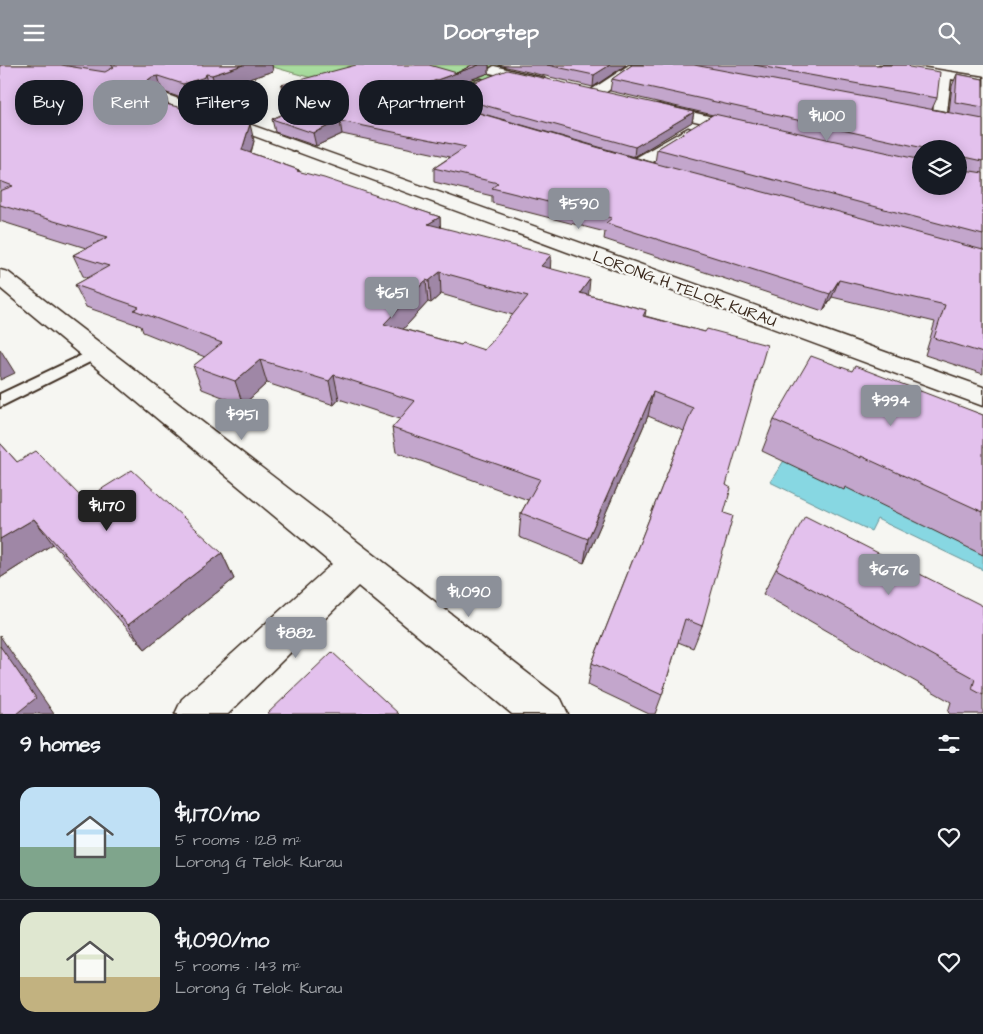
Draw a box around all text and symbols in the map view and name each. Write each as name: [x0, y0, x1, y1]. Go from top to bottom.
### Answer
text: Doorstep: [444, 17, 539, 48]
icon: menu: [20, 19, 48, 47]
icon: search: [935, 19, 963, 47]
chip: Buy: [15, 80, 83, 125]
chip: Rent: [93, 80, 168, 125]
chip: Filters: [178, 80, 268, 125]
chip: New: [278, 80, 349, 125]
chip: Apartment: [359, 80, 483, 125]
pin: $1,100: [786, 99, 868, 142]
text: $1,100: [809, 105, 845, 127]
map controls: [912, 140, 967, 195]
button: layers: [912, 140, 967, 195]
pin: $590: [549, 187, 609, 230]
text: $590: [559, 193, 599, 215]
street label: LORONG H TELOK KURAU: [590, 245, 780, 332]
pin: $651: [362, 277, 422, 319]
text: $651: [376, 282, 408, 304]
pin: $994: [861, 385, 921, 427]
text: $994: [872, 390, 910, 412]
pin: $951: [212, 399, 272, 441]
text: $951: [226, 404, 258, 426]
pin: $1,170: [66, 489, 148, 532]
text: $1,170: [89, 495, 125, 517]
pin: $676: [859, 553, 919, 596]
text: $676: [870, 559, 908, 581]
pin: $1,090: [428, 575, 510, 618]
text: $1,090: [447, 581, 491, 603]
pin: $882: [266, 617, 326, 659]
text: $882: [277, 622, 315, 644]
text: 9 homes: [20, 730, 101, 759]
icon: filters: [935, 730, 963, 758]
text: $1,170/mo: [175, 800, 260, 829]
icon: home: [60, 807, 120, 867]
icon: heart: [935, 823, 963, 851]
text: 5 rooms · 128 m²: [175, 829, 302, 851]
text: Lorong G Telok Kurau: [175, 851, 342, 873]
text: $1,090/mo: [175, 926, 269, 955]
icon: home: [60, 932, 120, 992]
icon: heart: [935, 948, 963, 976]
text: 5 rooms · 143 m²: [175, 955, 301, 977]
text: Lorong G Telok Kurau: [175, 977, 342, 999]

